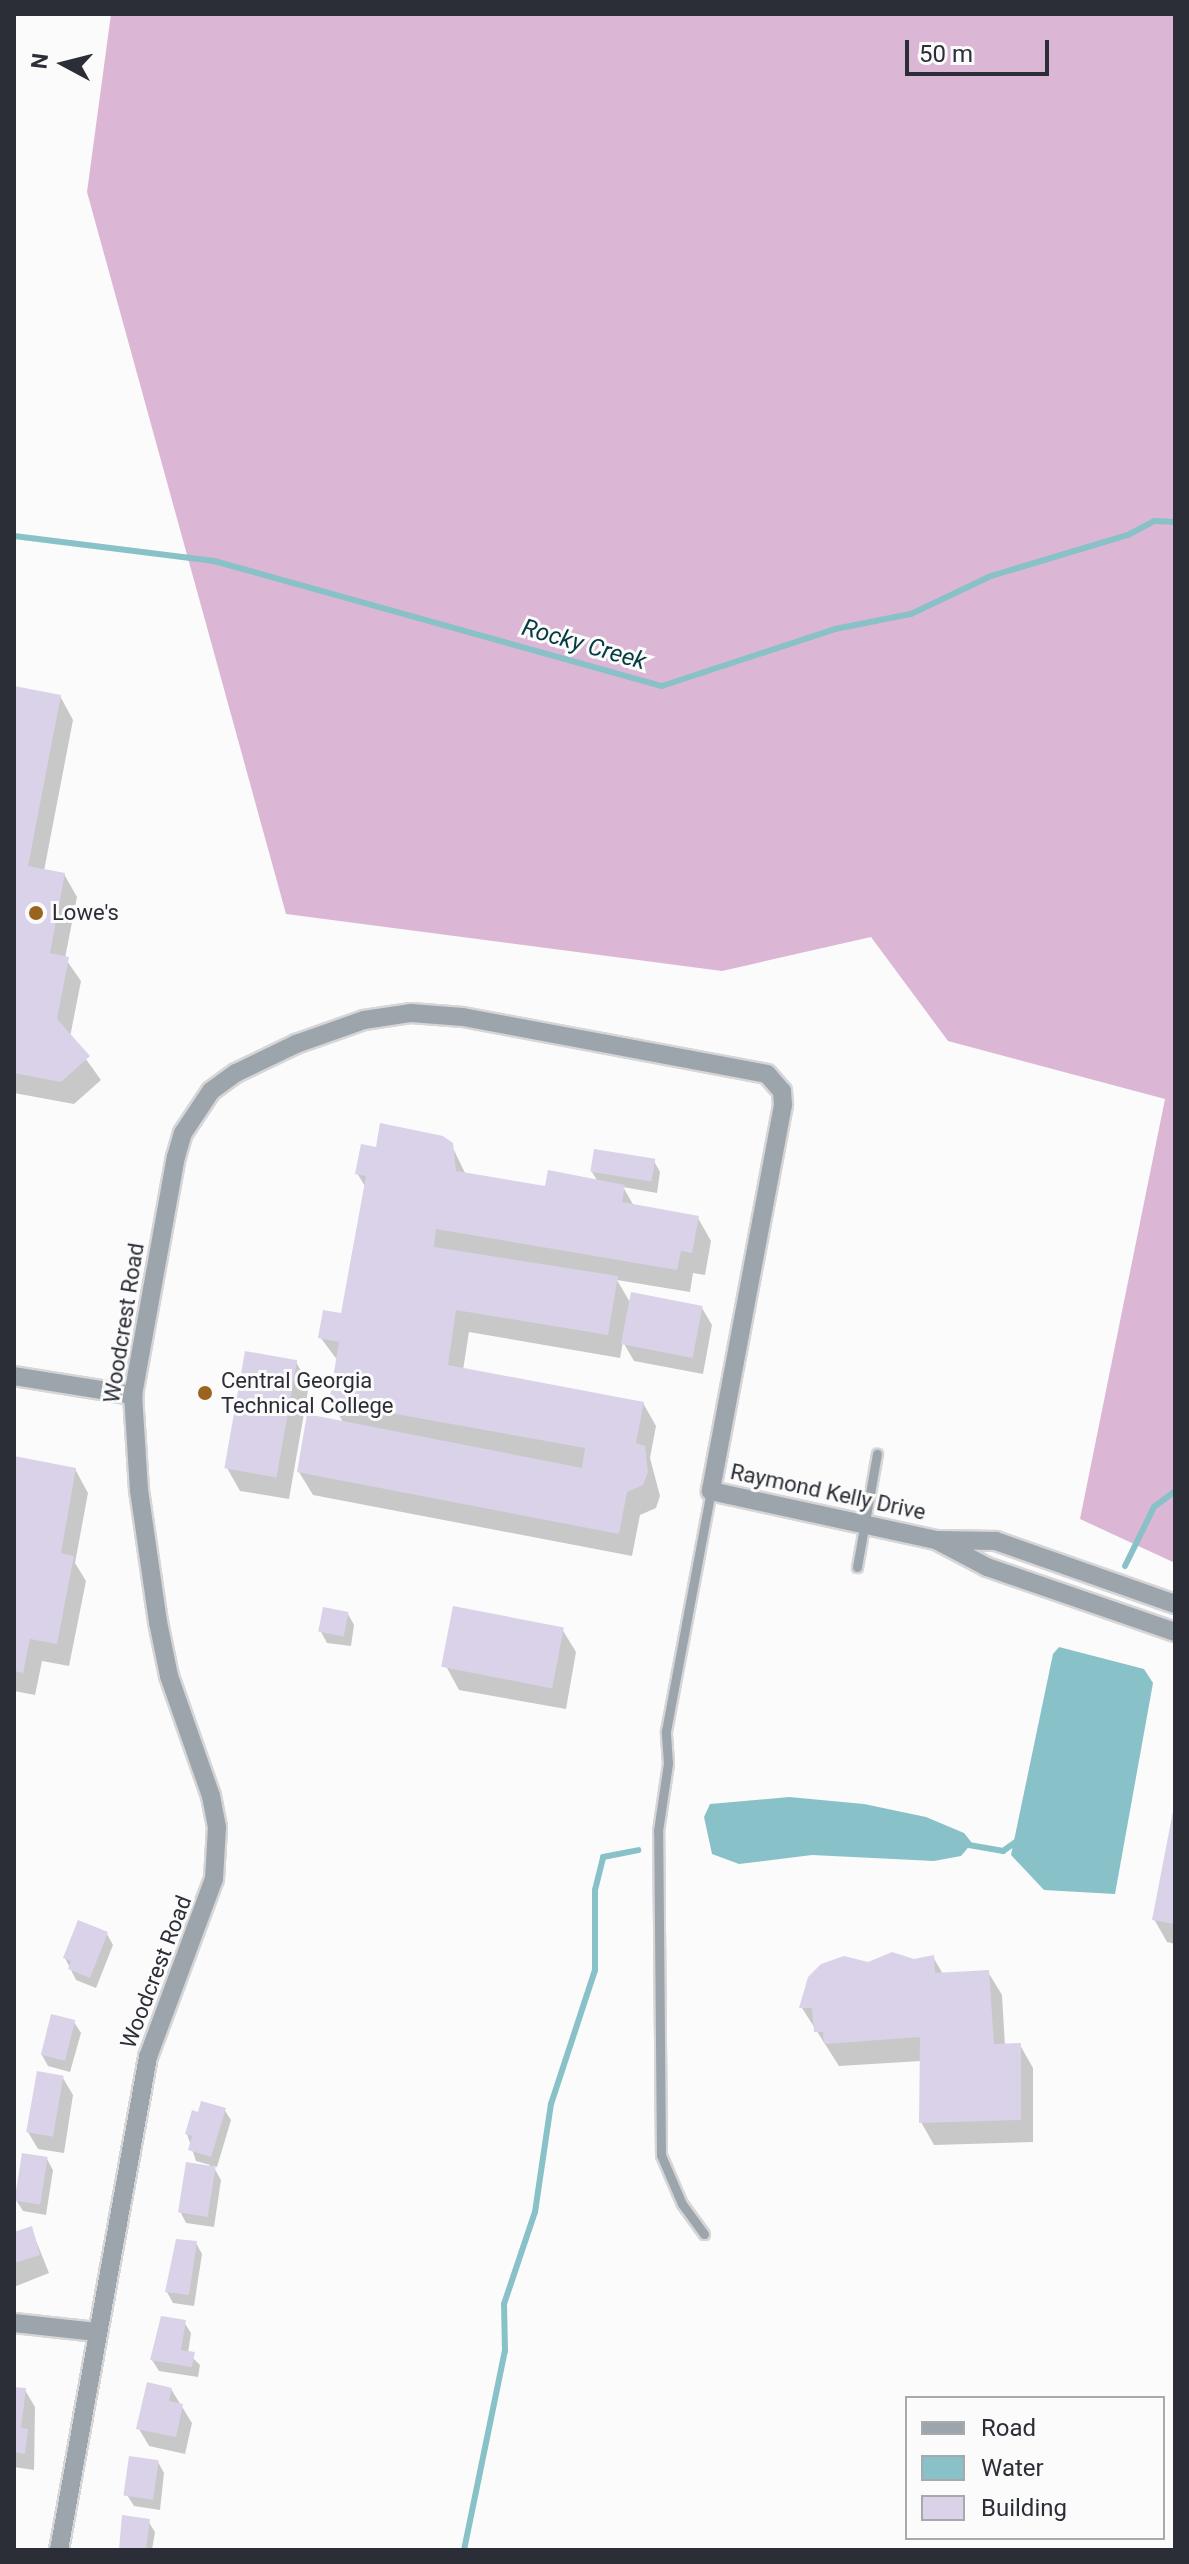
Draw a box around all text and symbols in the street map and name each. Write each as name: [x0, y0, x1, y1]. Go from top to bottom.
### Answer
north arrow: [24, 24, 104, 104]
scale bar: [909, 24, 1053, 74]
text: 50 m: [919, 40, 973, 68]
text: N: [26, 52, 53, 70]
water label: Rocky Creek: [519, 614, 649, 676]
place label: Lowe's: [52, 900, 119, 926]
marker: Lowe's: [27, 904, 45, 922]
street label: Woodcrest Road: [98, 1241, 150, 1405]
place label: Central Georgia Technical College: [221, 1367, 393, 1418]
marker: Central Georgia Technical College: [196, 1384, 214, 1402]
street label: Raymond Kelly Drive: [728, 1458, 928, 1526]
street label: Woodcrest Road: [115, 1892, 197, 2052]
legend: [905, 2396, 1165, 2540]
text: Road: [981, 2414, 1036, 2442]
text: Water: [981, 2454, 1044, 2482]
text: Building: [981, 2494, 1067, 2522]

